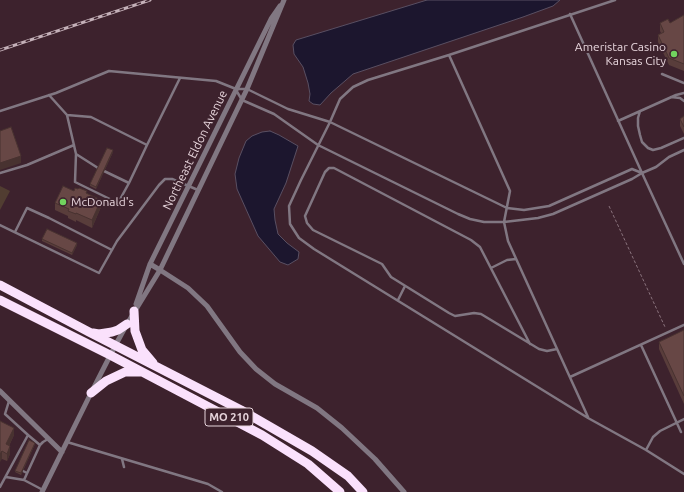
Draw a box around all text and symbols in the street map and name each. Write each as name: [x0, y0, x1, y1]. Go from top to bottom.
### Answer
place label: Ameristar Casino Kansas City: [575, 40, 666, 68]
marker: Ameristar Casino Kansas City: [669, 49, 679, 59]
street label: Northeast Eldon Avenue: [160, 88, 230, 212]
place label: McDonald's: [71, 195, 134, 209]
marker: McDonald's: [58, 197, 68, 207]
road number: MO 210: [205, 408, 253, 426]

